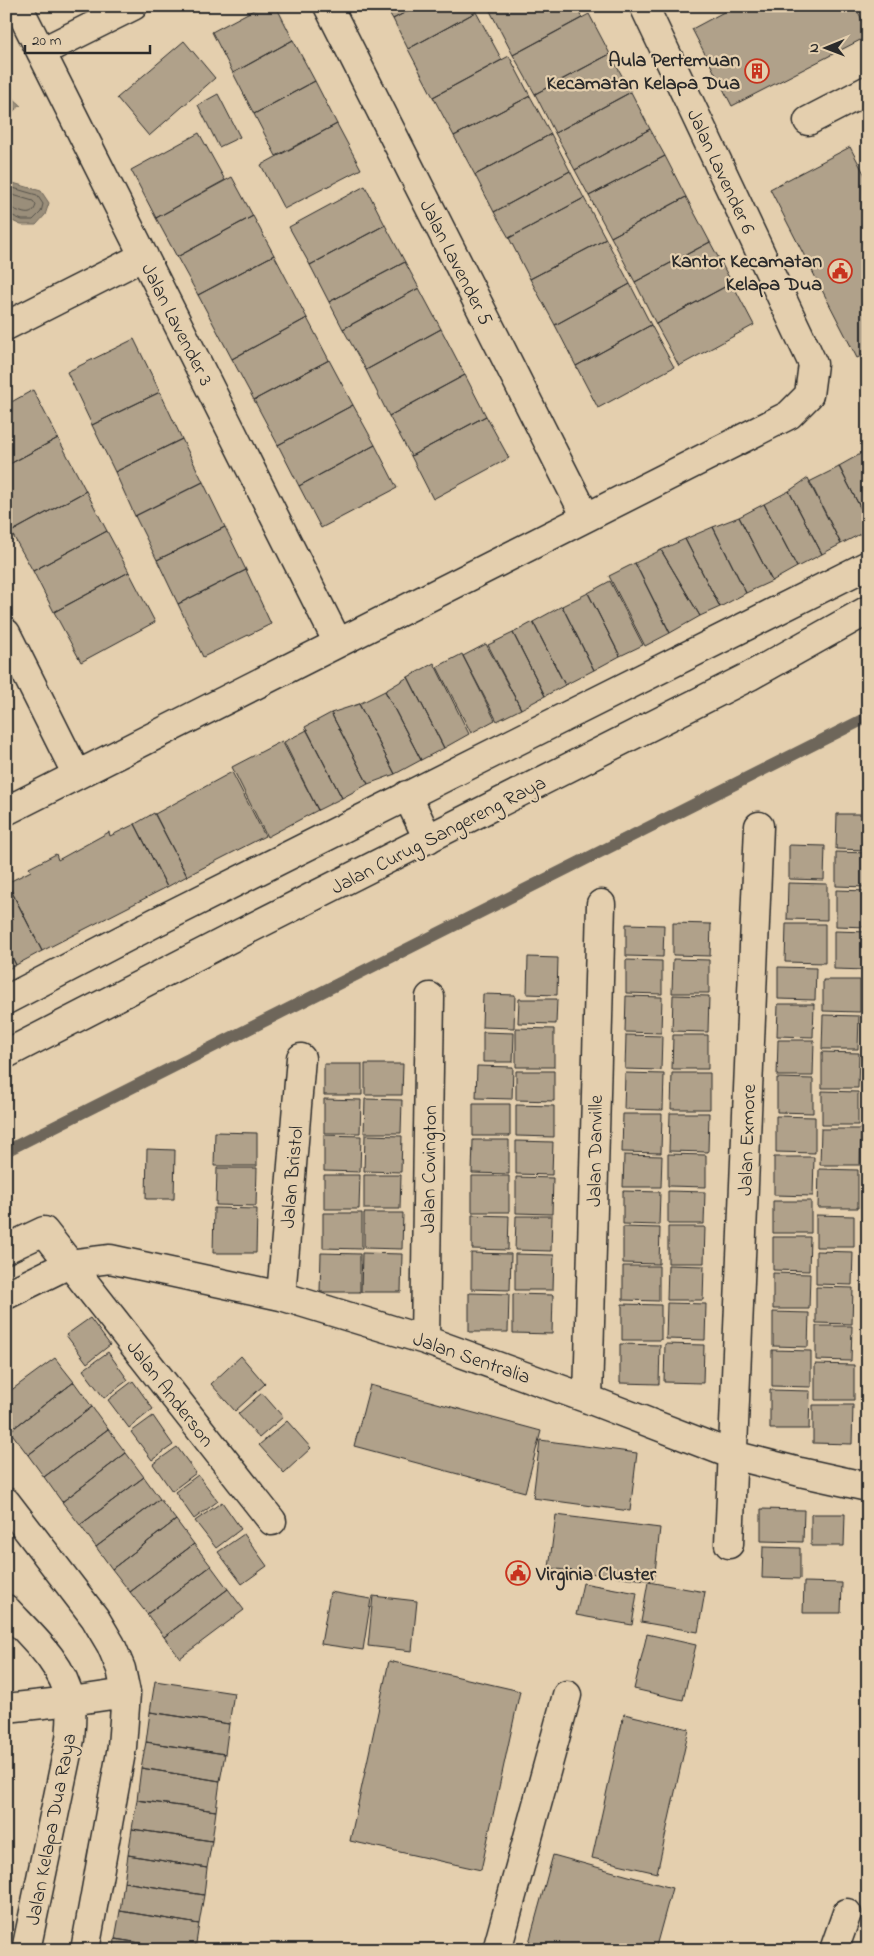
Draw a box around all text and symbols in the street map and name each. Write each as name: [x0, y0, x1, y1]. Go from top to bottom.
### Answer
scale bar: [25, 22, 150, 54]
north arrow: [802, 22, 852, 72]
text: 20 m: [32, 30, 62, 52]
text: N: [804, 43, 825, 53]
place label: Aula Pertemuan Kecamatan Kelapa Dua: [547, 47, 740, 99]
building icon: Aula Pertemuan Kecamatan Kelapa Dua: [744, 58, 770, 84]
street label: Jalan Lavender 6: [678, 105, 762, 240]
street label: Jalan Lavender 5: [411, 195, 499, 331]
place label: Kantor Kecamatan Kelapa Dua: [671, 248, 822, 300]
public building icon: Kantor Kecamatan Kelapa Dua: [827, 258, 853, 284]
street label: Jalan Lavender 3: [132, 259, 219, 392]
street label: Jalan Curug Sangereng Raya: [327, 769, 552, 904]
street label: Jalan Exmore: [732, 1084, 765, 1196]
street label: Jalan Danville: [581, 1095, 612, 1207]
street label: Jalan Covington: [415, 1105, 447, 1233]
street label: Jalan Bristol: [275, 1125, 312, 1230]
street label: Jalan Sentralia: [408, 1326, 534, 1393]
street label: Jalan Anderson: [118, 1335, 220, 1454]
public building icon: Virginia Cluster: [505, 1560, 531, 1586]
place label: Virginia Cluster: [535, 1561, 657, 1591]
street label: Jalan Kelapa Dua Raya: [20, 1731, 85, 1928]

